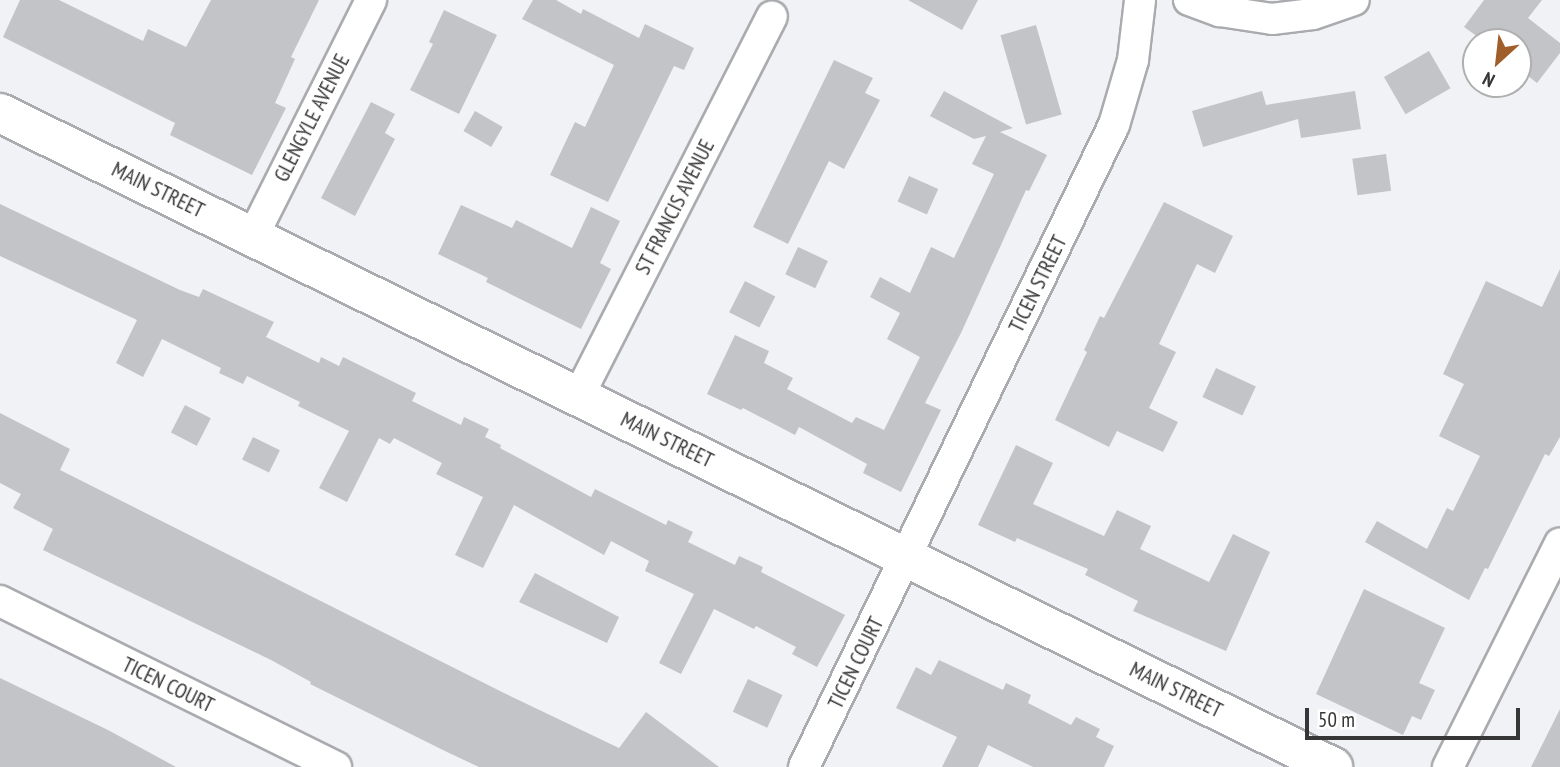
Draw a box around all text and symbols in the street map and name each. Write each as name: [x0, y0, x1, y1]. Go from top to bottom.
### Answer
north arrow: [1462, 28, 1532, 98]
street label: GLENGYLE AVENUE: [269, 50, 355, 186]
text: N: [1478, 67, 1498, 93]
street label: ST FRANCIS AVENUE: [630, 135, 720, 279]
street label: MAIN STREET: [108, 157, 208, 223]
street label: TICEN STREET: [1004, 232, 1072, 336]
street label: MAIN STREET: [617, 407, 717, 473]
street label: TICEN COURT: [823, 613, 889, 713]
street label: TICEN COURT: [118, 652, 218, 718]
street label: MAIN STREET: [1126, 657, 1226, 723]
scale bar: [1308, 694, 1523, 738]
text: 50 m: [1318, 706, 1355, 733]

